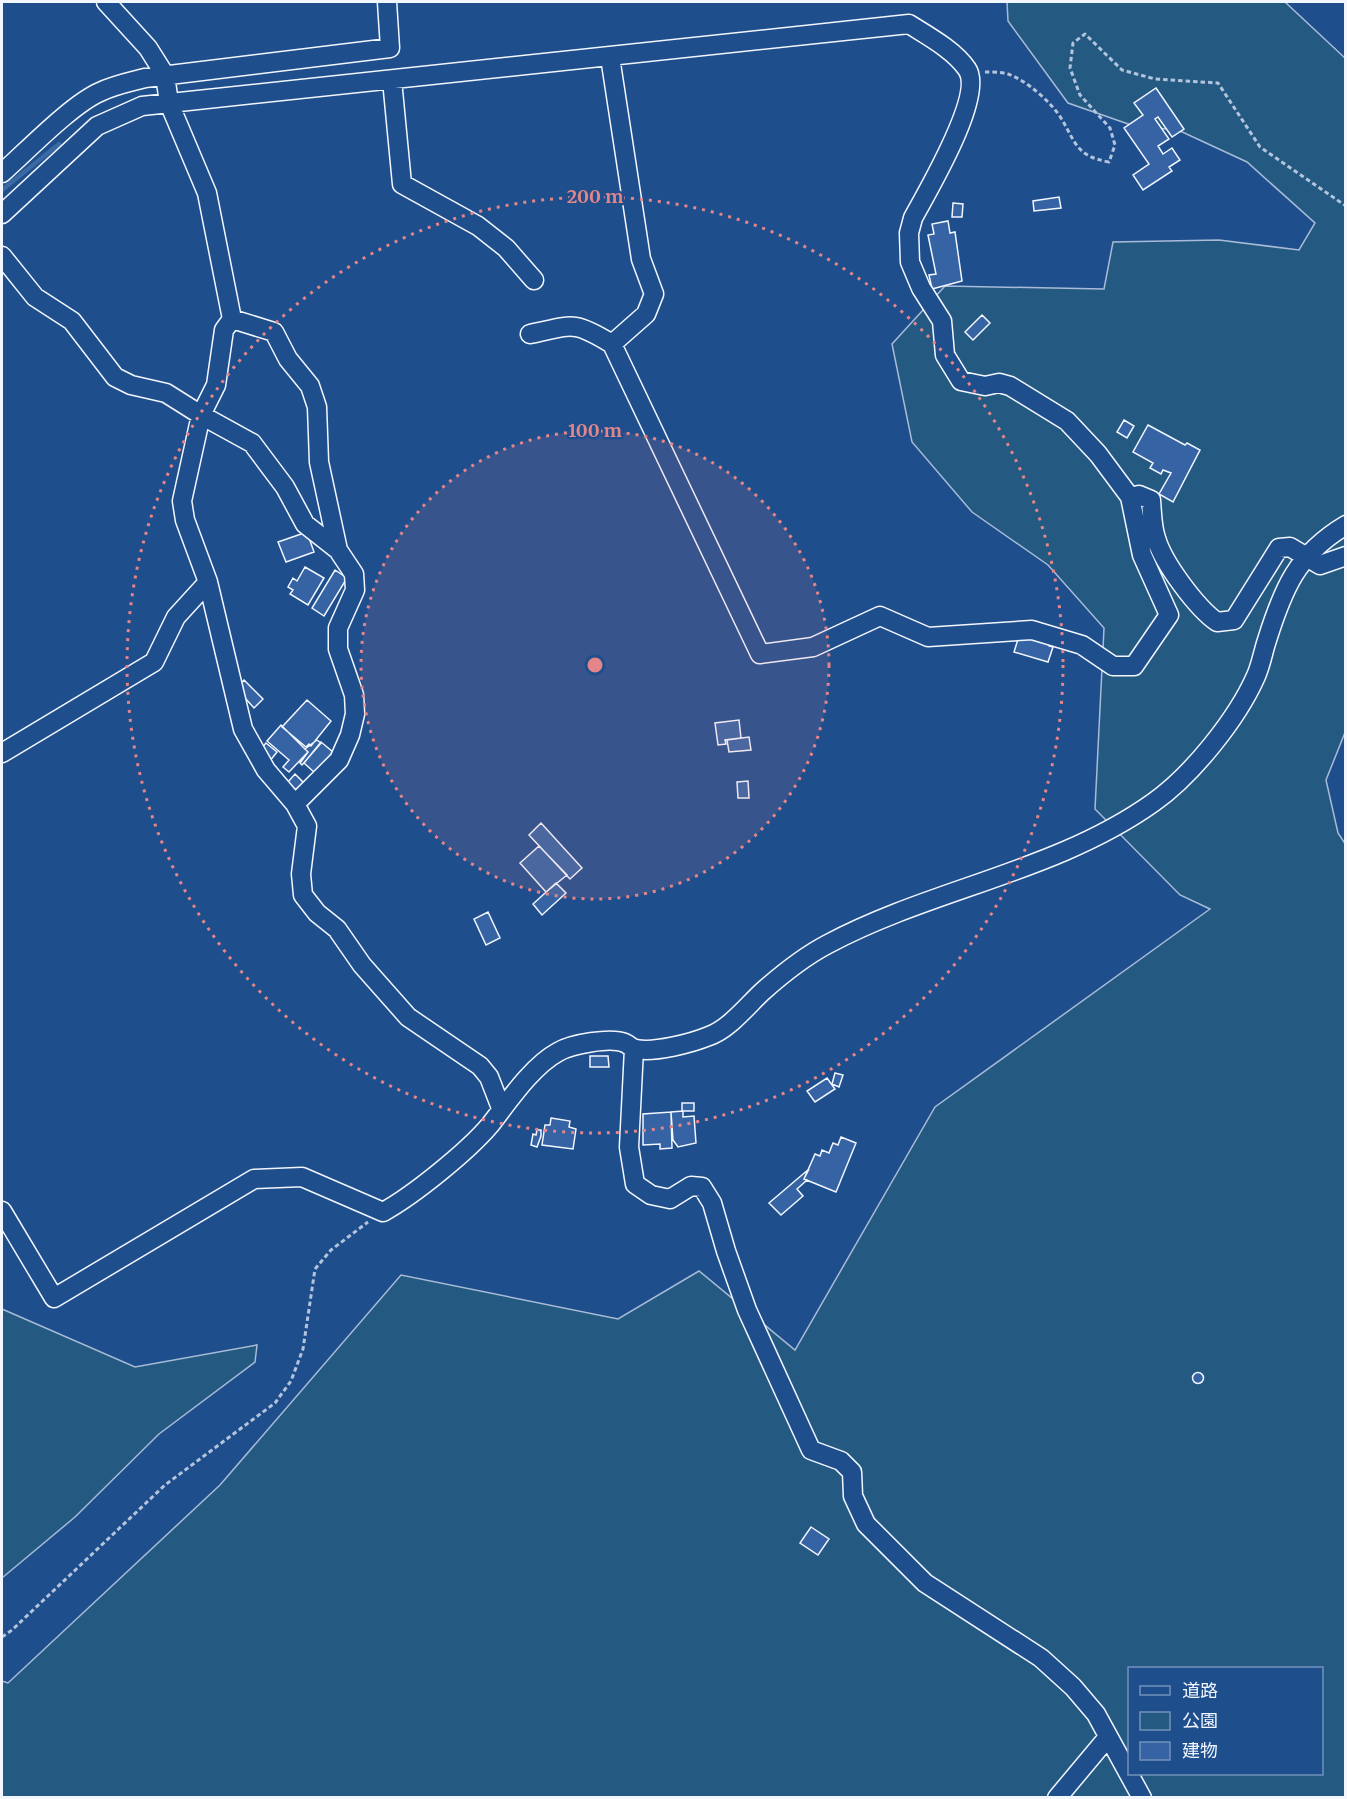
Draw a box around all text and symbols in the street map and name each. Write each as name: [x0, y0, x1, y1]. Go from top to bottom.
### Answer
text: 200 m: [567, 185, 623, 208]
text: 100 m: [568, 419, 622, 442]
centre of rings: [585, 655, 605, 675]
legend: [1128, 1667, 1323, 1775]
text: 道路: [1182, 1679, 1218, 1702]
text: 公園: [1182, 1709, 1218, 1732]
text: 建物: [1182, 1739, 1218, 1762]

